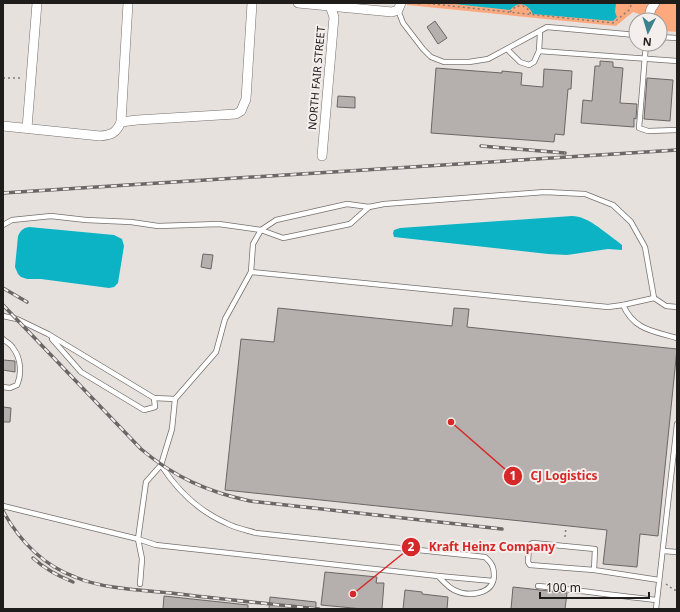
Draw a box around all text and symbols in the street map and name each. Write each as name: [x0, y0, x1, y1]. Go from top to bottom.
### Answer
north arrow: [628, 12, 668, 52]
street label: NORTH FAIR STREET: [304, 25, 328, 131]
text: N: [642, 35, 652, 50]
callout: CJ Logistics: [503, 464, 606, 488]
text: 1: [510, 467, 516, 484]
text: CJ Logistics: [530, 467, 598, 484]
callout: Kraft Heinz Company: [401, 535, 564, 559]
text: 2: [408, 538, 415, 555]
text: Kraft Heinz Company: [429, 538, 555, 555]
scale bar: [540, 574, 649, 600]
text: 100 m: [546, 579, 581, 596]

